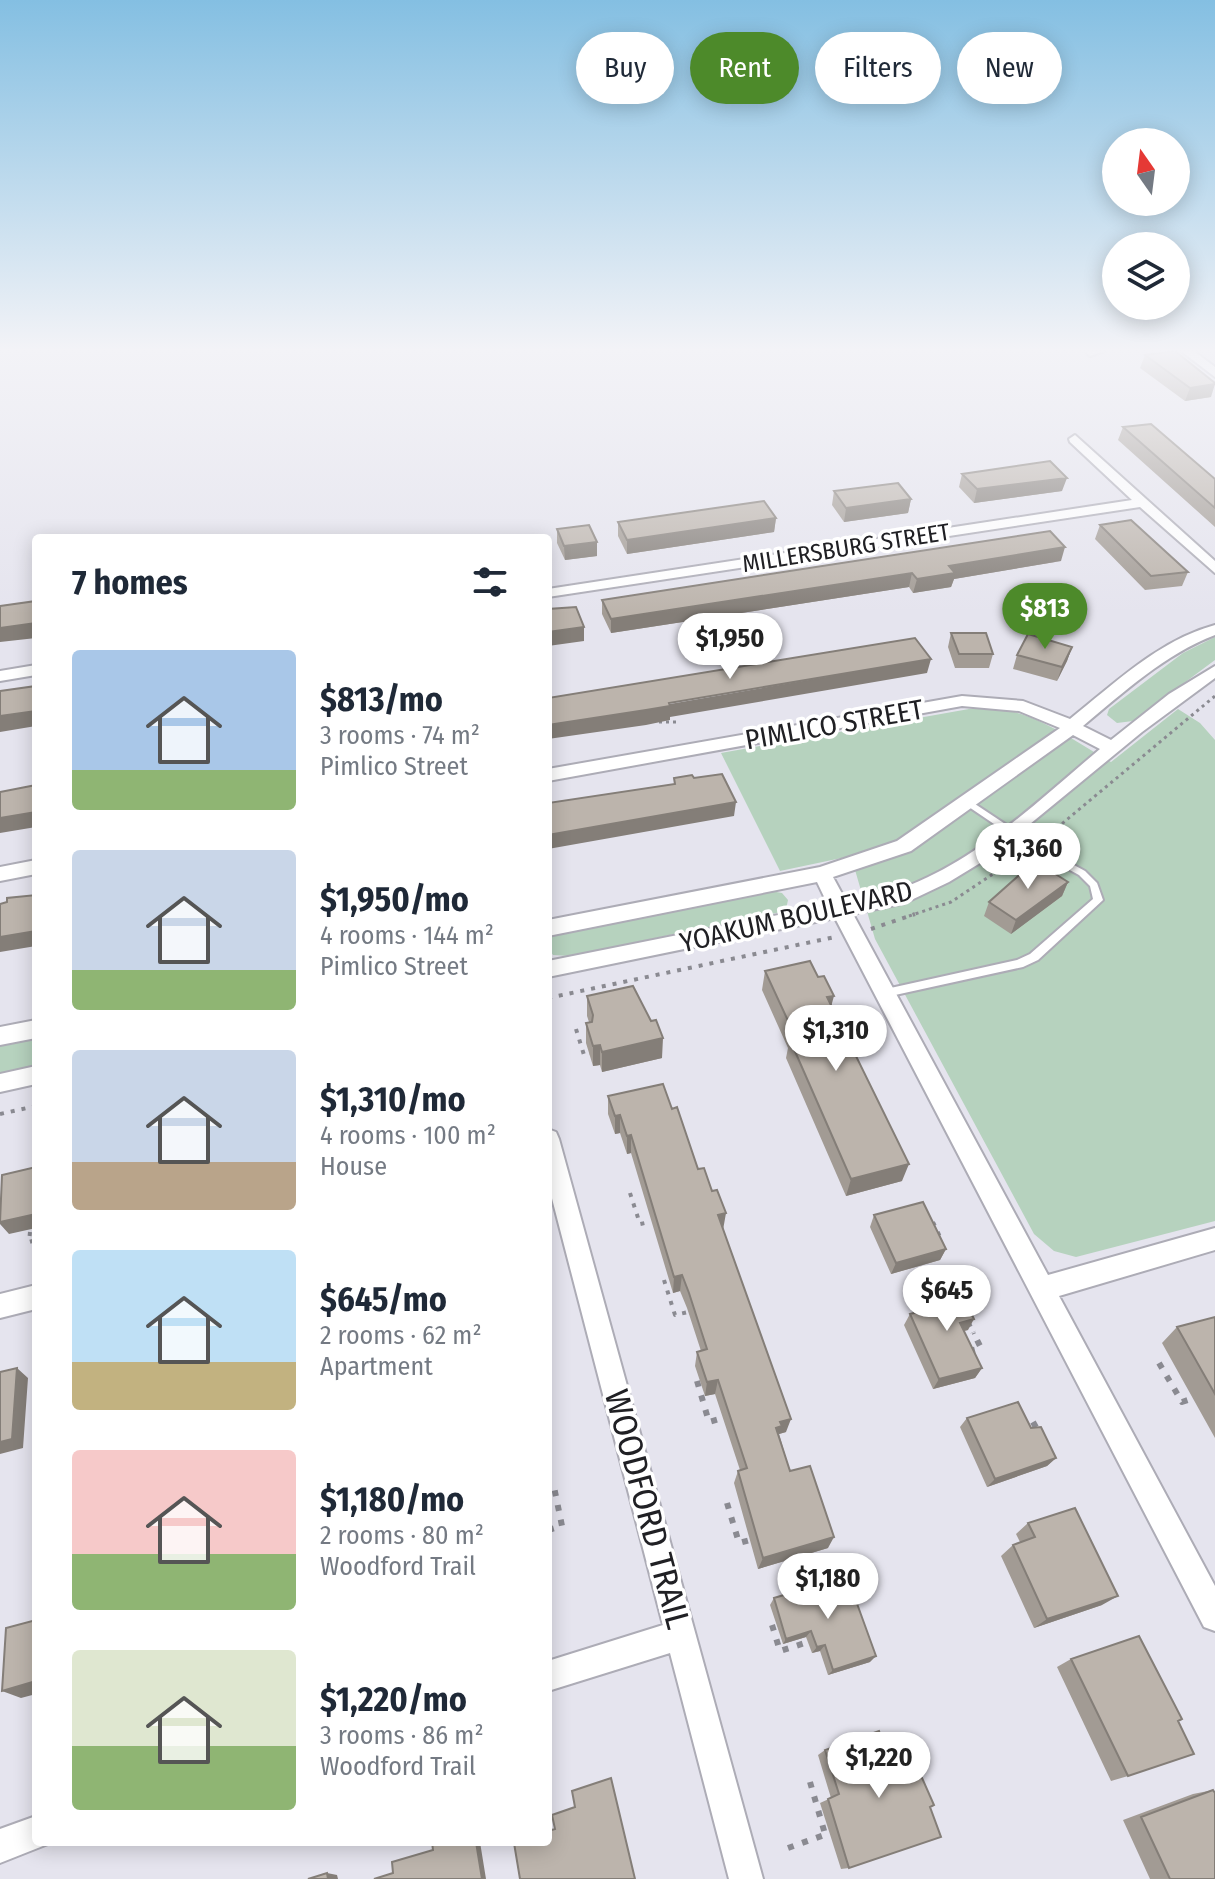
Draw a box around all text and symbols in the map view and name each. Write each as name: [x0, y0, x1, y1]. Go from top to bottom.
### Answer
chip: Buy: [576, 32, 674, 104]
chip: Rent: [690, 32, 799, 104]
chip: Filters: [815, 32, 941, 104]
chip: New: [957, 32, 1062, 104]
north arrow: [1102, 128, 1190, 216]
map controls: [1102, 128, 1190, 320]
button: layers: [1102, 232, 1190, 320]
street label: MILLERSBURG STREET: [740, 518, 952, 578]
icon: filters: [468, 560, 512, 604]
text: 7 homes: [72, 562, 188, 603]
pin: $813: [998, 583, 1092, 651]
text: $813: [1020, 593, 1070, 624]
pin: $1,950: [665, 613, 795, 681]
text: $1,950: [696, 623, 764, 654]
text: $813/mo: [320, 679, 443, 720]
icon: home: [136, 682, 232, 778]
street label: PIMLICO STREET: [742, 693, 926, 756]
text: 3 rooms · 74 m²: [320, 720, 480, 751]
text: Pimlico Street: [320, 751, 468, 782]
pin: $1,360: [963, 823, 1093, 891]
text: $1,360: [993, 833, 1063, 864]
street label: YOAKUM BOULEVARD: [677, 874, 916, 959]
text: $1,950/mo: [320, 879, 469, 920]
icon: home: [136, 882, 232, 978]
text: 4 rooms · 144 m²: [320, 920, 494, 951]
text: Pimlico Street: [320, 951, 468, 982]
pin: $1,310: [771, 1005, 901, 1073]
text: $1,310: [803, 1015, 869, 1046]
text: $1,310/mo: [320, 1079, 466, 1120]
icon: home: [136, 1082, 232, 1178]
text: 4 rooms · 100 m²: [320, 1120, 496, 1151]
text: House: [320, 1151, 387, 1182]
pin: $645: [900, 1265, 994, 1333]
text: $645: [921, 1275, 973, 1306]
text: $645/mo: [320, 1279, 447, 1320]
icon: home: [136, 1282, 232, 1378]
text: 2 rooms · 62 m²: [320, 1320, 482, 1351]
text: Apartment: [320, 1351, 433, 1382]
street label: WOODFORD TRAIL: [596, 1385, 699, 1633]
text: $1,180/mo: [320, 1479, 464, 1520]
icon: home: [136, 1482, 232, 1578]
text: 2 rooms · 80 m²: [320, 1520, 484, 1551]
text: Woodford Trail: [320, 1551, 476, 1582]
pin: $1,180: [763, 1553, 893, 1621]
text: $1,180: [795, 1563, 861, 1594]
text: $1,220/mo: [320, 1679, 467, 1720]
icon: home: [136, 1682, 232, 1778]
text: 3 rooms · 86 m²: [320, 1720, 484, 1751]
pin: $1,220: [814, 1732, 944, 1800]
text: $1,220: [845, 1742, 913, 1773]
text: Woodford Trail: [320, 1751, 476, 1782]

